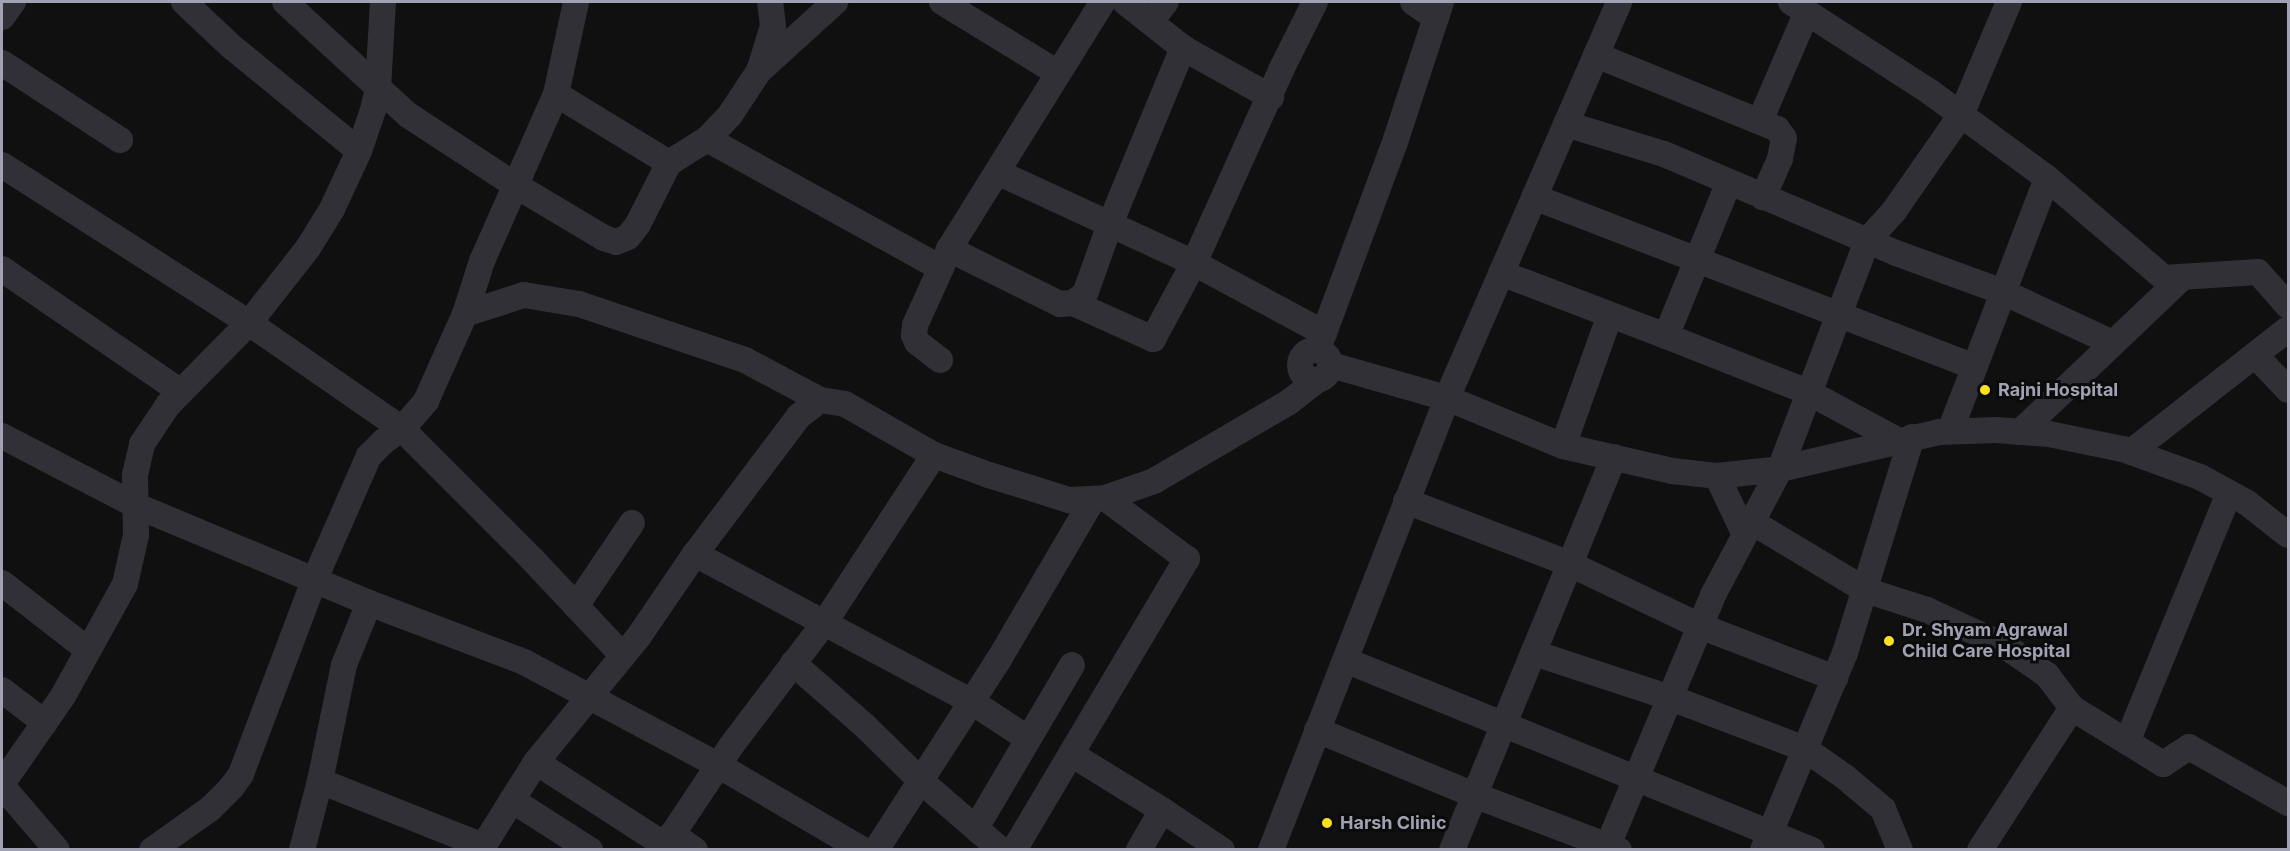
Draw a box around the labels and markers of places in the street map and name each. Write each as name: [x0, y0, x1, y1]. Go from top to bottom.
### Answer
place label: Rajni Hospital: [1998, 379, 2118, 401]
marker: Rajni Hospital: [1976, 381, 1994, 399]
place label: Dr. Shyam Agrawal Child Care Hospital: [1902, 620, 2070, 662]
marker: Dr. Shyam Agrawal Child Care Hospital: [1880, 632, 1898, 650]
place label: Harsh Clinic: [1340, 812, 1447, 834]
marker: Harsh Clinic: [1318, 814, 1336, 832]

